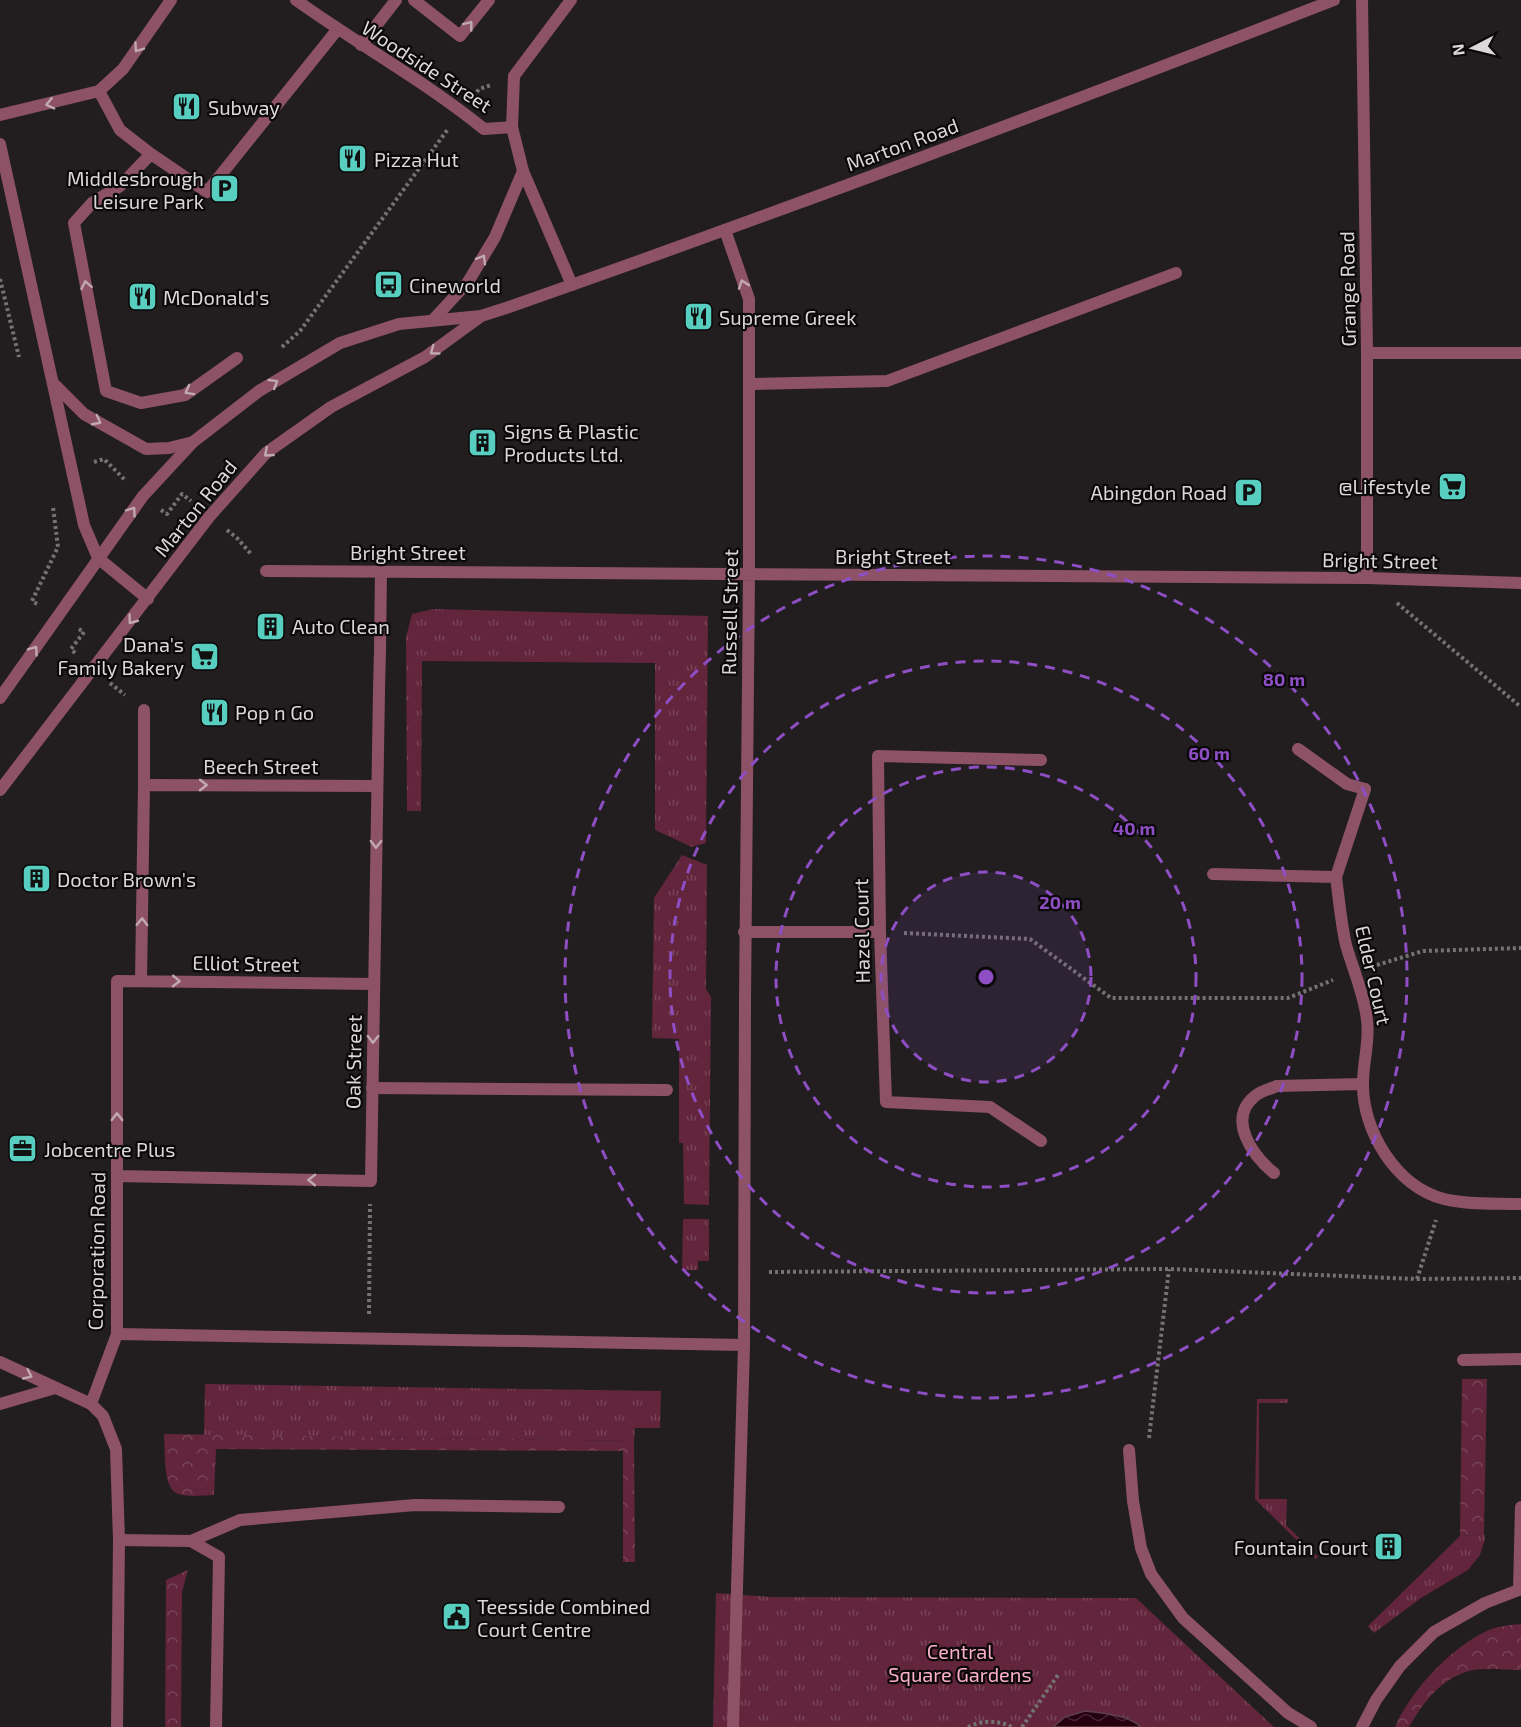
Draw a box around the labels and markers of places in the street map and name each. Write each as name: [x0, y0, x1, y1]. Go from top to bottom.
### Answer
restaurant icon: Subway: [171, 91, 203, 123]
place label: Subway: [208, 95, 280, 119]
restaurant icon: Pizza Hut: [337, 143, 369, 175]
place label: Pizza Hut: [374, 147, 459, 171]
place label: Middlesbrough Leisure Park: [67, 166, 204, 213]
parking icon: Middlesbrough Leisure Park: [209, 173, 241, 205]
bus stop icon: Cineworld: [372, 269, 404, 301]
place label: Cineworld: [409, 273, 501, 297]
restaurant icon: McDonald's: [126, 281, 158, 313]
place label: McDonald's: [163, 285, 269, 309]
restaurant icon: Supreme Greek: [682, 301, 714, 333]
place label: Supreme Greek: [719, 305, 856, 329]
place label: Signs & Plastic Products Ltd.: [504, 419, 639, 466]
building icon: Signs & Plastic Products Ltd.: [467, 427, 499, 459]
supermarket icon: @Lifestyle: [1436, 470, 1468, 502]
place label: @Lifestyle: [1338, 474, 1431, 498]
parking icon: Abingdon Road: [1232, 476, 1264, 508]
place label: Abingdon Road: [1091, 480, 1227, 504]
building icon: Auto Clean: [255, 610, 287, 642]
place label: Auto Clean: [292, 614, 390, 638]
place label: Dana's Family Bakery: [58, 632, 184, 679]
supermarket icon: Dana's Family Bakery: [189, 640, 221, 672]
restaurant icon: Pop n Go: [198, 696, 230, 728]
place label: Pop n Go: [235, 700, 314, 724]
building icon: Doctor Brown's: [20, 863, 52, 895]
place label: Doctor Brown's: [57, 867, 196, 891]
centre of rings: [976, 967, 996, 987]
office icon: Jobcentre Plus: [7, 1133, 39, 1165]
place label: Jobcentre Plus: [44, 1137, 175, 1161]
building icon: Fountain Court: [1373, 1531, 1405, 1563]
place label: Fountain Court: [1234, 1535, 1368, 1559]
place label: Teesside Combined Court Centre: [477, 1594, 650, 1641]
public building icon: Teesside Combined Court Centre: [440, 1601, 472, 1633]

